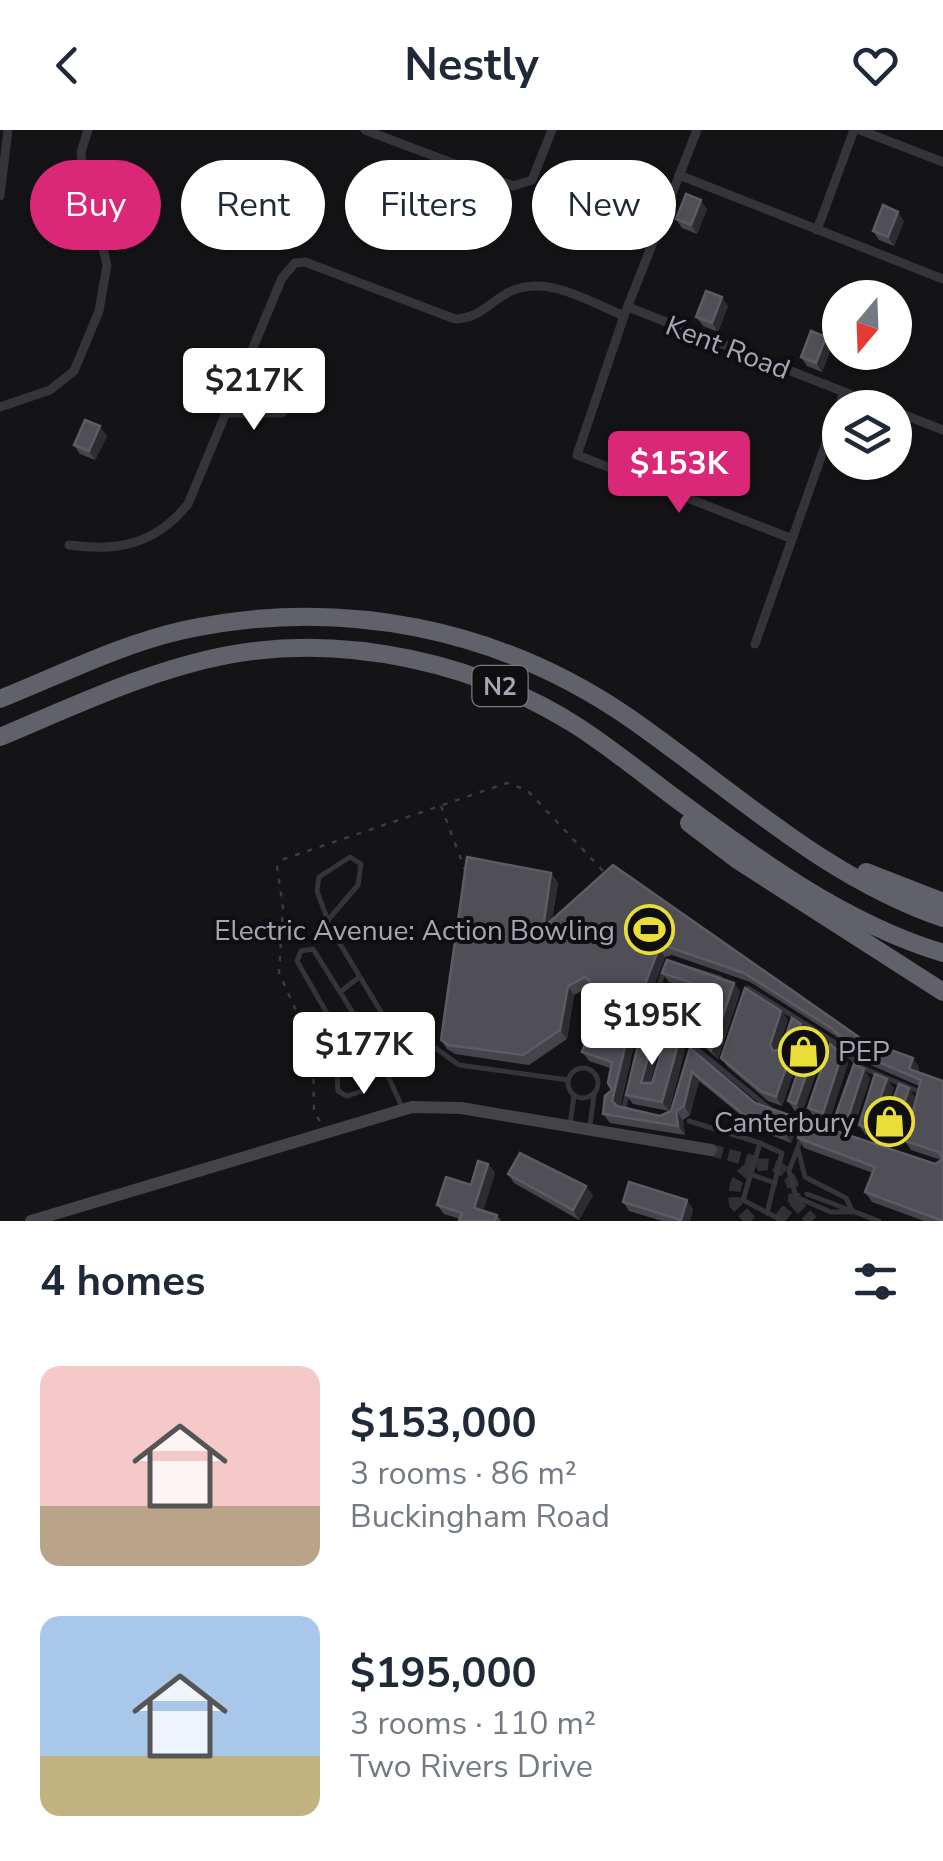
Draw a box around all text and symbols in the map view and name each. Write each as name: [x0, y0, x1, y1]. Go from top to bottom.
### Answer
text: Nestly: [404, 35, 539, 96]
icon: back: [40, 38, 95, 93]
icon: heart: [848, 38, 903, 93]
chip: Buy: [30, 160, 161, 250]
chip: Rent: [181, 160, 325, 250]
chip: Filters: [345, 160, 512, 250]
chip: New: [532, 160, 676, 250]
north arrow: [822, 280, 912, 370]
map controls: [822, 280, 912, 480]
street label: Kent Road: [660, 307, 795, 389]
pin: $217K: [184, 348, 324, 433]
text: $217K: [205, 359, 303, 402]
button: layers: [822, 390, 912, 480]
pin: $153K: [609, 431, 749, 516]
text: $153K: [630, 442, 728, 485]
road number: N2: [472, 666, 528, 706]
sports icon: Electric Avenue: Action Bowling: [624, 904, 676, 956]
place label: Electric Avenue: Action Bowling: [214, 912, 615, 950]
pin: $195K: [582, 983, 722, 1068]
text: $195K: [603, 994, 701, 1037]
pin: $177K: [294, 1012, 434, 1097]
text: $177K: [315, 1023, 413, 1066]
shop icon: PEP: [777, 1025, 829, 1077]
place label: PEP: [838, 1033, 890, 1071]
shop icon: Canterbury: [864, 1096, 916, 1148]
place label: Canterbury: [714, 1104, 856, 1142]
text: 4 homes: [40, 1253, 205, 1310]
icon: filters: [848, 1254, 903, 1309]
text: $153,000: [350, 1395, 537, 1452]
icon: home: [120, 1406, 240, 1526]
text: 3 rooms · 86 m²: [350, 1452, 577, 1495]
text: Buckingham Road: [350, 1495, 610, 1538]
text: $195,000: [350, 1645, 537, 1702]
icon: home: [120, 1656, 240, 1776]
text: 3 rooms · 110 m²: [350, 1702, 596, 1745]
text: Two Rivers Drive: [350, 1745, 593, 1788]

